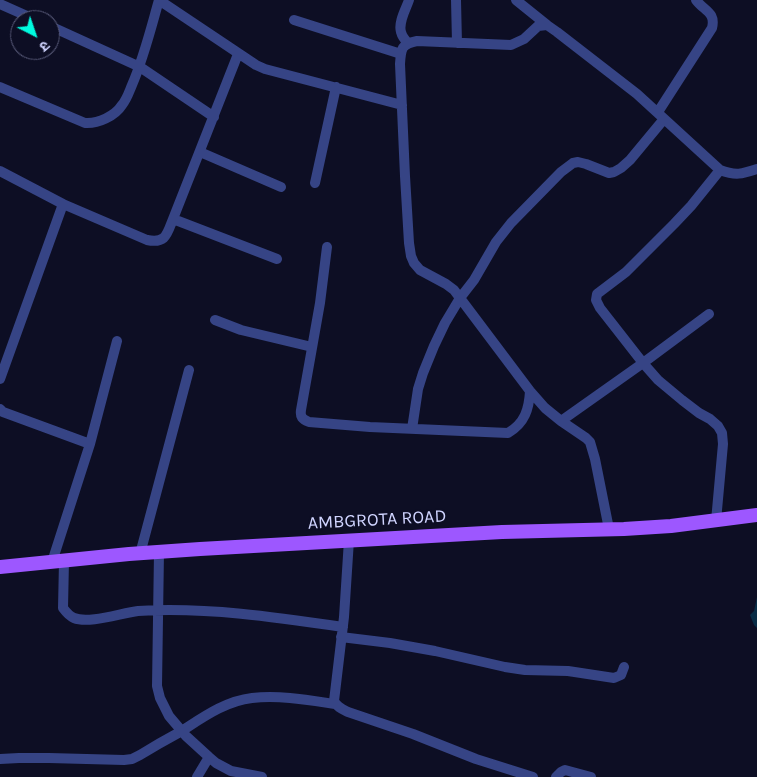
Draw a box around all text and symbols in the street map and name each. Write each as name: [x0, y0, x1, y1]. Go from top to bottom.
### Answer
north arrow: [10, 10, 60, 60]
text: उ: [36, 37, 53, 55]
street label: AMBGROTA ROAD: [307, 506, 447, 534]

